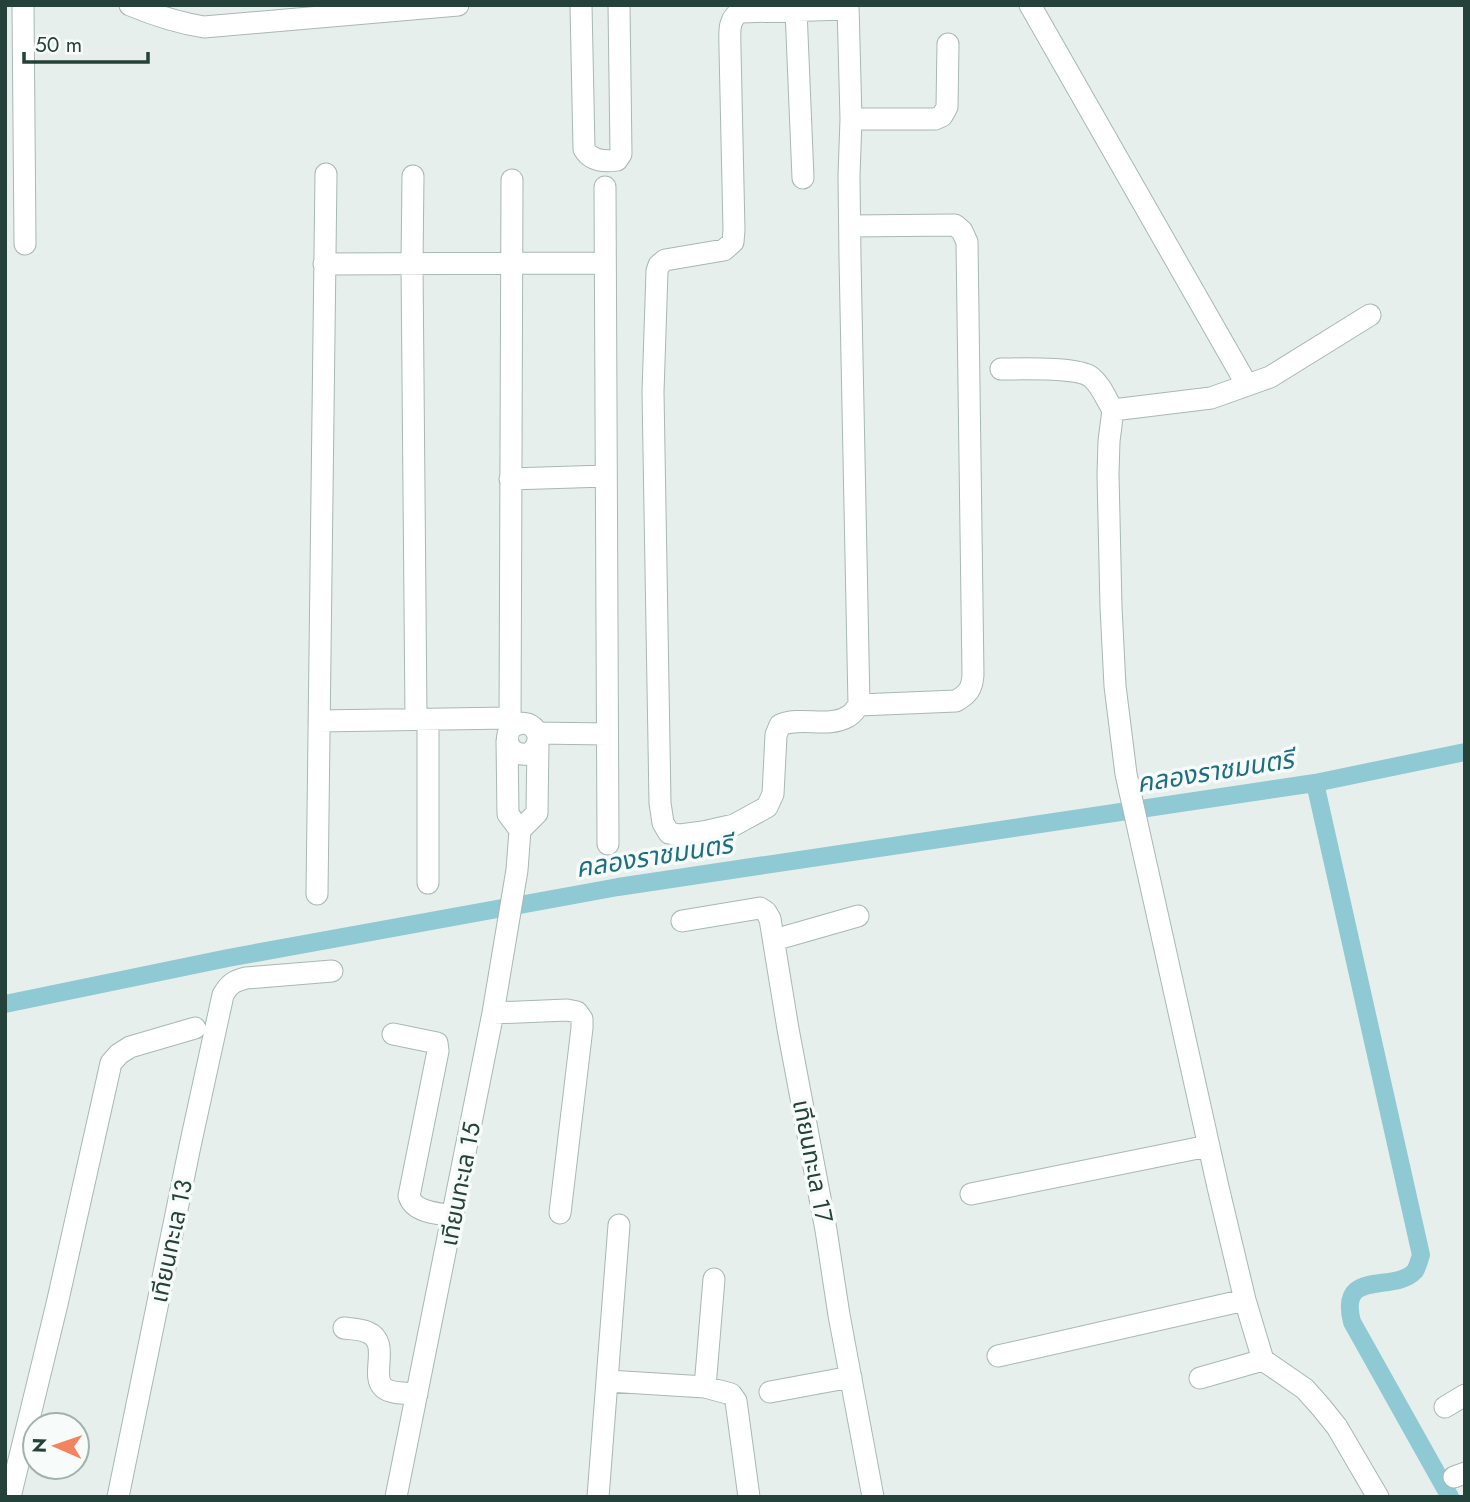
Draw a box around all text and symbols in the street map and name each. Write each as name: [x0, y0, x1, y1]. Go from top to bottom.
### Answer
scale bar: [24, 21, 149, 65]
text: 50 m: [35, 30, 82, 60]
water label: คลองราชมนตรี: [1134, 739, 1300, 802]
water label: คลองราชมนตรี: [573, 824, 739, 887]
street label: เทียนทะเล 17: [784, 1097, 842, 1226]
street label: เทียนทะเล 15: [431, 1119, 489, 1249]
street label: เทียนทะเล 13: [141, 1176, 201, 1306]
north arrow: [21, 1411, 91, 1481]
text: N: [26, 1437, 53, 1453]

